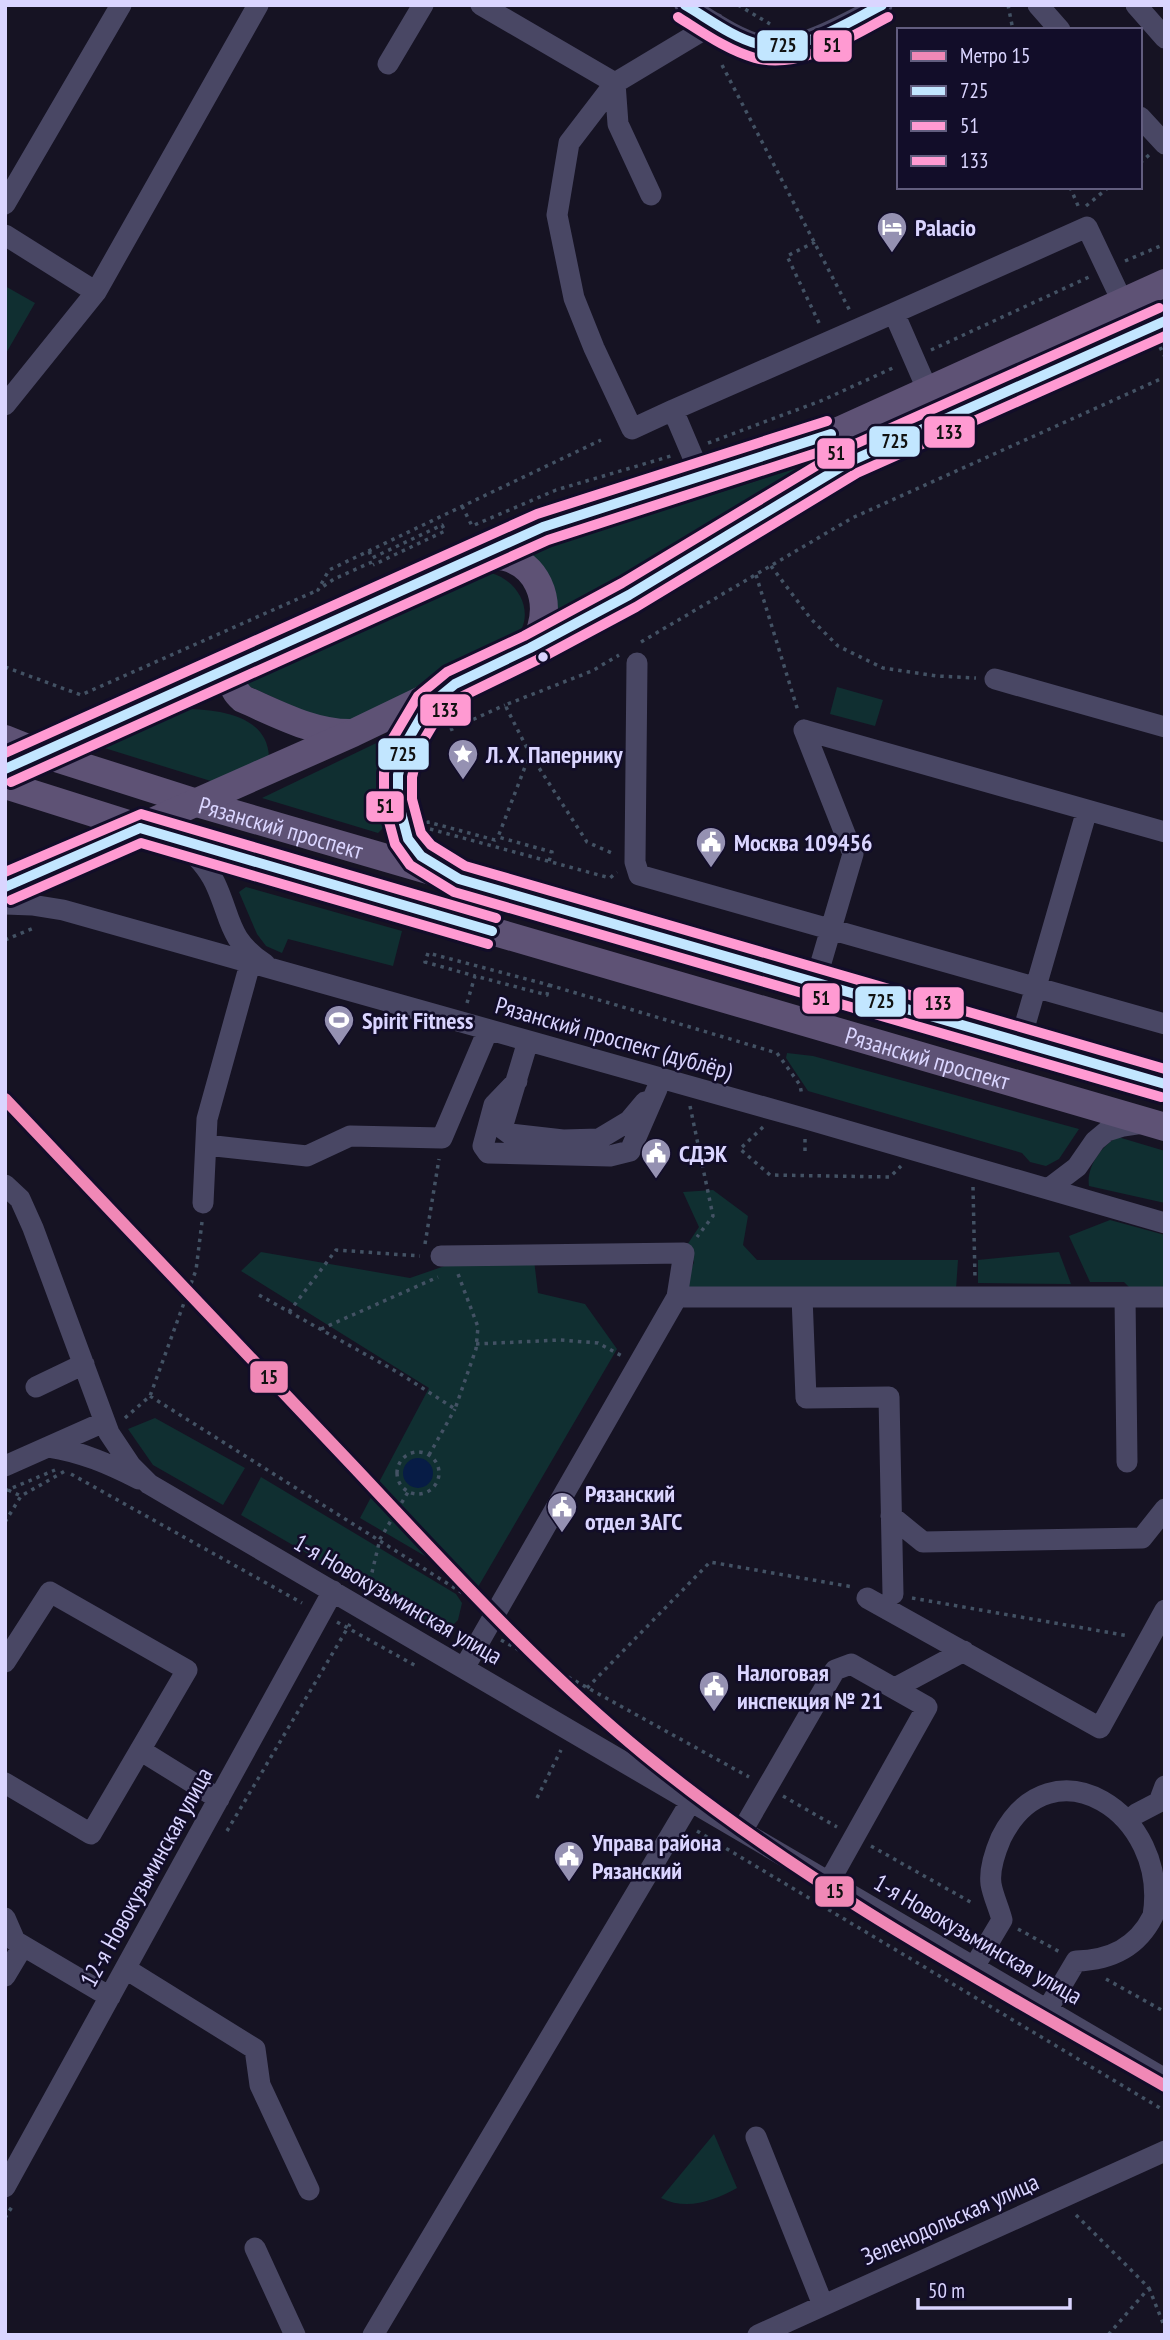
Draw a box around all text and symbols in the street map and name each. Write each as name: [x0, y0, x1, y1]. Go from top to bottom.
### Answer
legend: [897, 28, 1142, 189]
line badge: 725: [756, 29, 809, 62]
line badge: 51: [812, 29, 853, 63]
text: 725: [769, 33, 797, 57]
text: 51: [823, 33, 841, 57]
text: Метро 15: [960, 42, 1030, 69]
text: 725: [960, 77, 988, 104]
text: 51: [960, 112, 979, 139]
text: 133: [960, 147, 988, 174]
hotel icon: Palacio: [875, 210, 909, 254]
place label: Palacio: [915, 212, 976, 243]
line badge: 133: [923, 415, 976, 449]
text: 133: [935, 420, 963, 444]
line badge: 725: [868, 425, 921, 458]
text: 725: [881, 429, 909, 453]
line badge: 51: [816, 437, 856, 470]
text: 51: [827, 441, 845, 465]
unlabelled marker: [536, 650, 550, 664]
line badge: 133: [419, 693, 472, 727]
text: 133: [431, 698, 459, 722]
line badge: 725: [377, 737, 430, 771]
place icon: Л. Х. Папернику: [446, 737, 480, 781]
place label: Л. Х. Папернику: [485, 739, 623, 770]
text: 725: [389, 742, 417, 766]
street label: Рязанский проспект: [195, 789, 367, 866]
line badge: 51: [365, 790, 405, 823]
text: 51: [376, 794, 394, 818]
public building icon: Москва 109456: [694, 825, 728, 869]
place label: Москва 109456: [734, 827, 873, 858]
line badge: 51: [801, 982, 841, 1015]
line badge: 725: [854, 985, 907, 1018]
text: 51: [812, 986, 830, 1010]
line badge: 133: [912, 986, 965, 1020]
street label: Рязанский проспект (дублёр): [492, 989, 736, 1087]
text: 725: [867, 989, 895, 1013]
text: 133: [924, 991, 952, 1015]
sports icon: Spirit Fitness: [322, 1003, 356, 1047]
place label: Spirit Fitness: [362, 1005, 473, 1036]
street label: Рязанский проспект: [842, 1019, 1013, 1097]
public building icon: СДЭК: [639, 1136, 673, 1180]
place label: СДЭК: [679, 1138, 728, 1169]
line badge: 15: [249, 1360, 289, 1394]
text: 15: [260, 1365, 278, 1389]
place label: Рязанский отдел ЗАГС: [585, 1478, 682, 1537]
public building icon: Рязанский отдел ЗАГС: [545, 1490, 579, 1534]
street label: 1-я Новокузьминская улица: [288, 1527, 508, 1671]
place label: Налоговая инспекция № 21: [737, 1657, 883, 1716]
public building icon: Налоговая инспекция № 21: [697, 1669, 731, 1713]
street label: 12-я Новокузьминская улица: [73, 1762, 219, 1992]
place label: Управа района Рязанский: [591, 1827, 721, 1886]
public building icon: Управа района Рязанский: [552, 1839, 586, 1883]
street label: 1-я Новокузьминская улица: [868, 1867, 1088, 2011]
line badge: 15: [814, 1875, 855, 1908]
text: 15: [826, 1879, 844, 1903]
street label: Зеленодольская улица: [857, 2166, 1043, 2272]
scale bar: [918, 2266, 1070, 2310]
text: 50 m: [928, 2277, 965, 2304]

